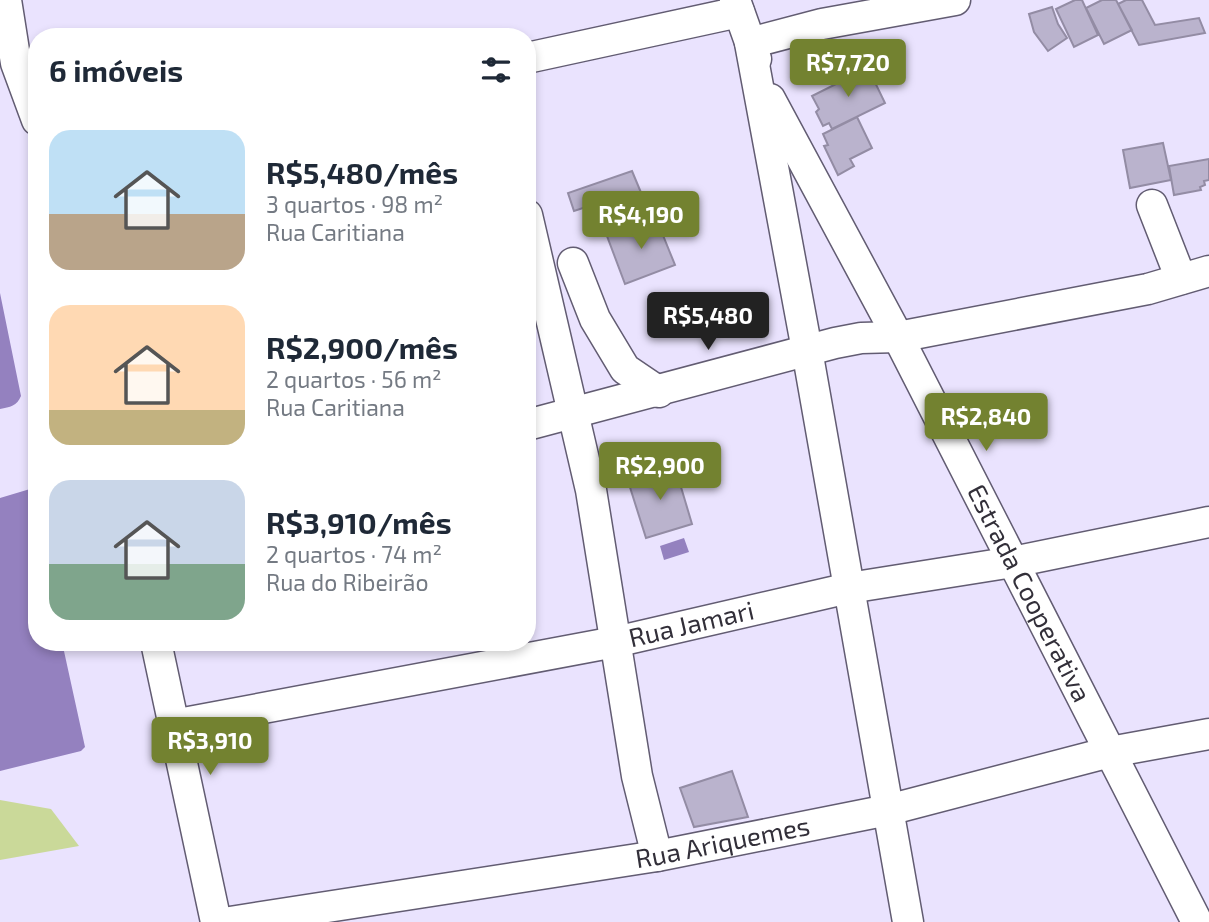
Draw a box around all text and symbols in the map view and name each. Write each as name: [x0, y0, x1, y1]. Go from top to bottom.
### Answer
pin: R$7,720: [783, 40, 913, 99]
text: R$7,720: [806, 48, 890, 76]
icon: filters: [477, 51, 515, 89]
text: 6 imóveis: [49, 52, 183, 88]
text: R$5,480/mês: [266, 154, 458, 190]
icon: home: [105, 158, 189, 242]
text: 3 quartos · 98 m²: [266, 190, 443, 218]
pin: R$4,190: [576, 191, 706, 251]
text: R$4,190: [598, 200, 684, 228]
text: Rua Caritiana: [266, 218, 405, 246]
pin: R$5,480: [643, 292, 773, 352]
text: R$5,480: [663, 301, 753, 329]
text: R$2,900/mês: [266, 329, 458, 365]
icon: home: [105, 333, 189, 417]
text: 2 quartos · 56 m²: [266, 365, 442, 393]
text: Rua Caritiana: [266, 393, 405, 421]
pin: R$2,840: [921, 393, 1051, 453]
text: R$2,840: [941, 402, 1031, 430]
pin: R$2,900: [595, 442, 725, 502]
text: R$2,900: [615, 451, 705, 479]
street label: Estrada Cooperativa: [962, 479, 1099, 706]
text: R$3,910/mês: [266, 504, 452, 540]
icon: home: [105, 508, 189, 592]
text: 2 quartos · 74 m²: [266, 540, 442, 568]
text: Rua do Ribeirão: [266, 568, 428, 596]
street label: Rua Jamari: [625, 593, 757, 652]
pin: R$3,910: [145, 718, 275, 777]
text: R$3,910: [168, 726, 252, 754]
street label: Rua Ariquemes: [633, 809, 812, 873]

